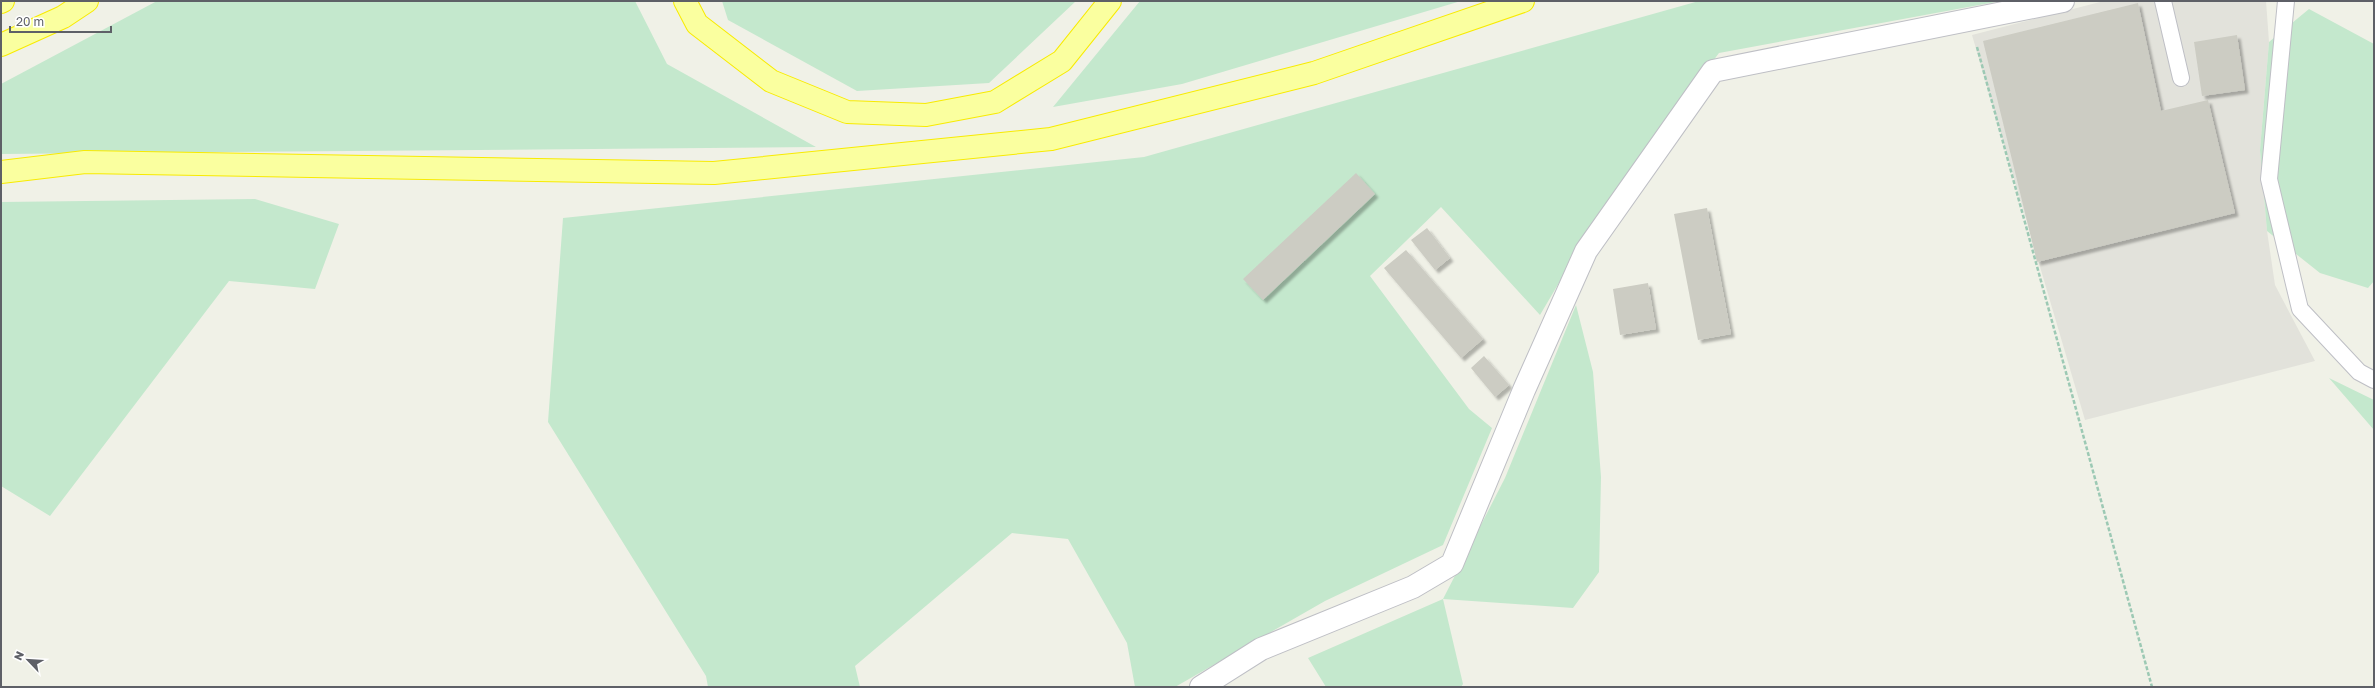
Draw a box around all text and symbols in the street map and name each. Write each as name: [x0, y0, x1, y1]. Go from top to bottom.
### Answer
scale bar: [10, 8, 111, 34]
text: 20 m: [16, 14, 44, 29]
north arrow: [8, 640, 48, 680]
text: N: [11, 649, 26, 662]

